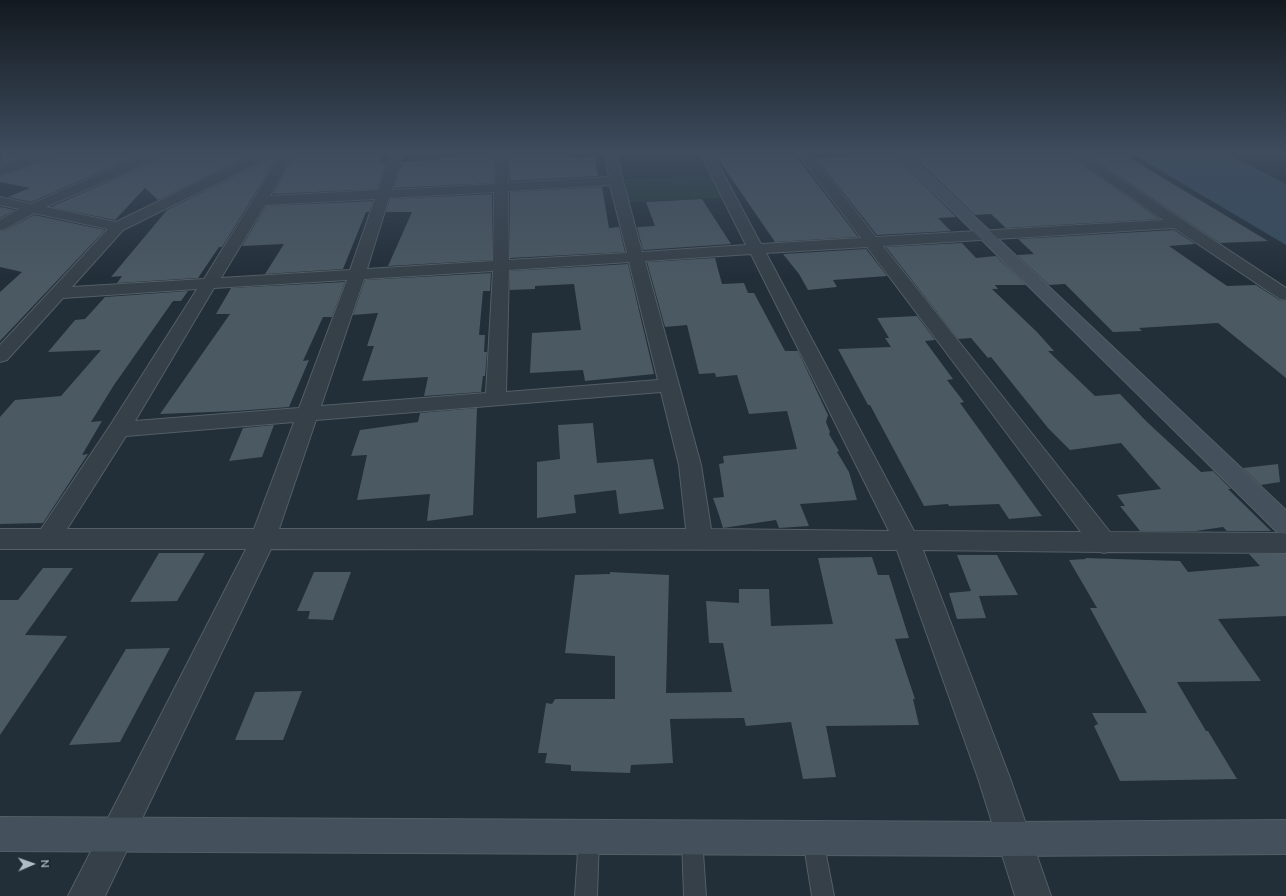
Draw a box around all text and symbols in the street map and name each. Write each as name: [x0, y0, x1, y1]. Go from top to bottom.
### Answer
north arrow: [12, 844, 52, 884]
text: N: [37, 859, 52, 868]

